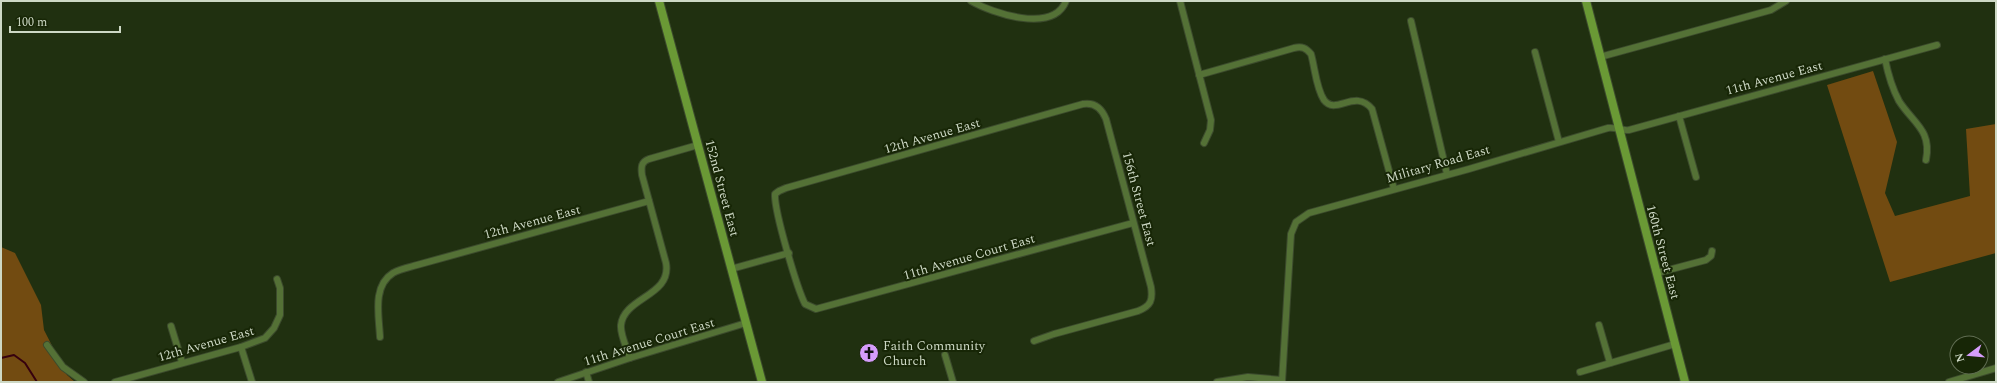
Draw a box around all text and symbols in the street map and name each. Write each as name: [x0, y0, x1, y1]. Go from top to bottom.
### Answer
scale bar: [10, 8, 120, 34]
text: 100 m: [16, 13, 47, 32]
street label: 11th Avenue East: [1723, 55, 1825, 101]
street label: 12th Avenue East: [881, 113, 983, 159]
street label: 152nd Street East: [699, 137, 745, 239]
street label: Military Road East: [1384, 139, 1493, 188]
street label: 156th Street East: [1117, 149, 1161, 249]
street label: 12th Avenue East: [481, 199, 583, 245]
street label: 160th Street East: [1641, 202, 1685, 302]
street label: 11th Avenue Court East: [901, 228, 1038, 285]
street label: 11th Avenue Court East: [581, 312, 717, 371]
street label: 12th Avenue East: [155, 321, 257, 367]
north arrow: [1949, 335, 1989, 375]
place label: Faith Community Church: [883, 336, 986, 371]
church icon: Faith Community Church: [858, 342, 880, 364]
text: N: [1950, 351, 1969, 364]

